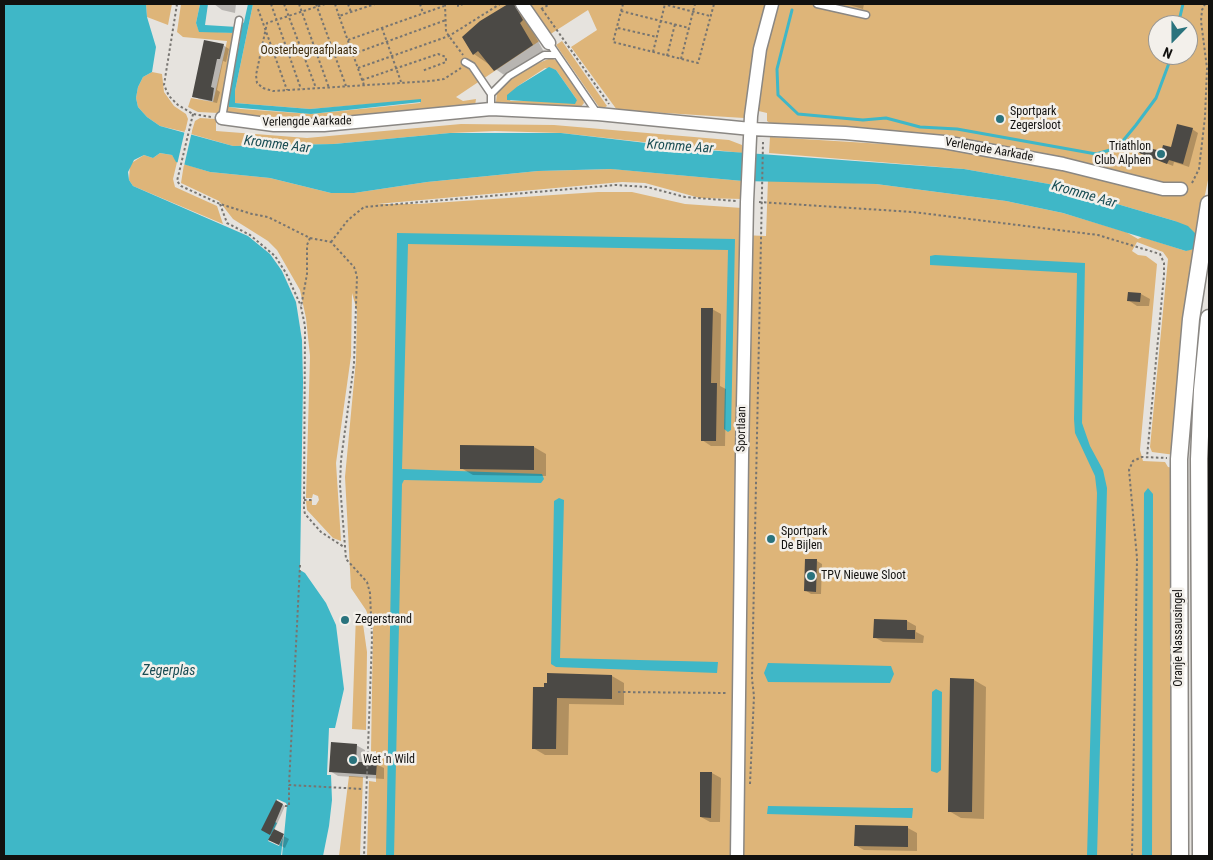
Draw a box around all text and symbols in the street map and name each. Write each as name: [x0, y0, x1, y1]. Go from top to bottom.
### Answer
north arrow: [1148, 15, 1198, 65]
park label: Oosterbegraafplaats: [261, 44, 357, 58]
text: N: [1161, 44, 1175, 62]
place label: Sportpark Zegersloot: [1010, 105, 1061, 133]
marker: Sportpark Zegersloot: [994, 113, 1006, 125]
street label: Verlengde Aarkade: [262, 114, 352, 130]
water label: Kromme Aar: [243, 133, 311, 157]
street label: Verlengde Aarkade: [944, 135, 1034, 165]
water label: Kromme Aar: [646, 136, 714, 158]
place label: Triathlon Club Alphen: [1094, 140, 1151, 168]
marker: Triathlon Club Alphen: [1155, 148, 1167, 160]
water label: Kromme Aar: [1050, 178, 1118, 212]
street label: Sportlaan: [734, 406, 750, 452]
place label: Sportpark De Bijlen: [781, 525, 827, 553]
marker: Sportpark De Bijlen: [765, 533, 777, 545]
place label: TPV Nieuwe Sloot: [821, 569, 906, 583]
marker: TPV Nieuwe Sloot: [805, 570, 817, 582]
street label: Oranje Nassausingel: [1172, 589, 1186, 687]
place label: Zegerstrand: [355, 613, 412, 627]
marker: Zegerstrand: [339, 614, 351, 626]
water label: Zegerplas: [142, 663, 196, 679]
place label: Wet 'n Wild: [363, 753, 415, 767]
marker: Wet 'n Wild: [347, 754, 359, 766]

